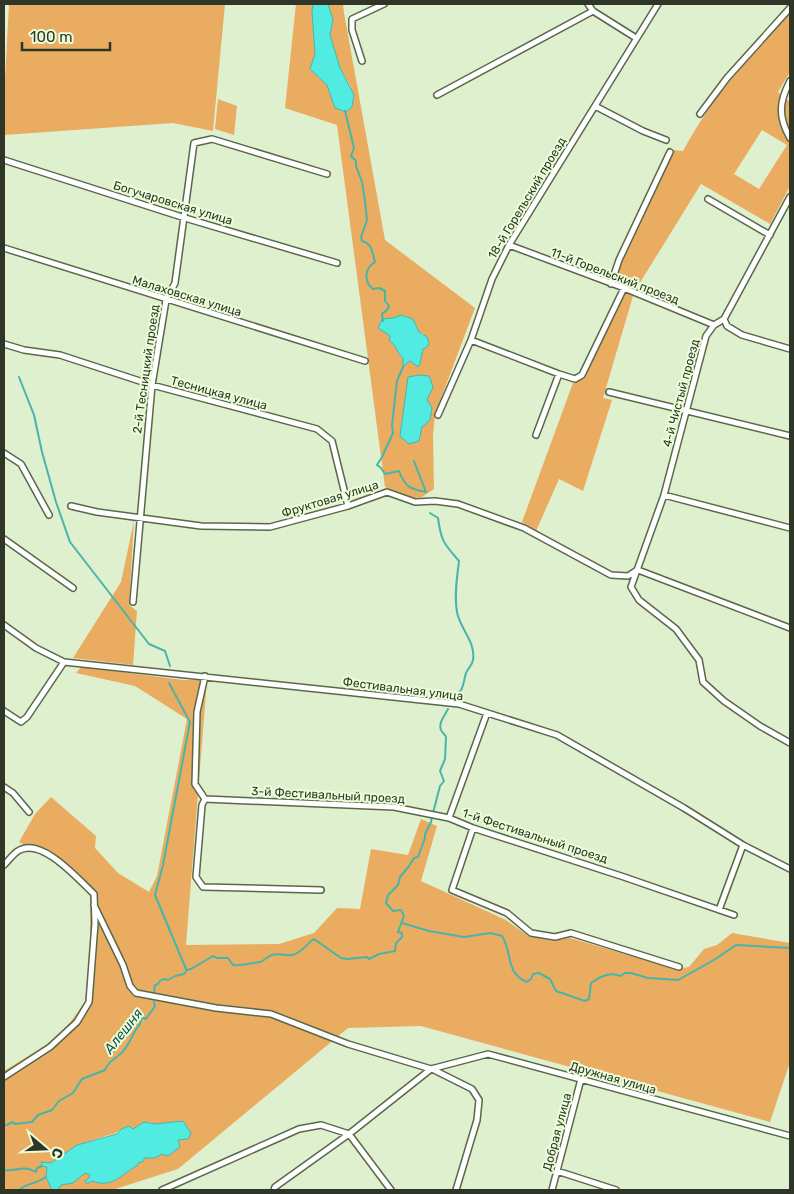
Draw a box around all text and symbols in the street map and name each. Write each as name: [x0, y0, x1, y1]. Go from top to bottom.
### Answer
scale bar: [22, 20, 110, 52]
text: 100 m: [30, 28, 72, 46]
street label: 18-й Горельский проезд: [485, 135, 569, 261]
street label: Богучаровская улица: [112, 178, 234, 228]
street label: 11-й Горельский проезд: [549, 245, 681, 307]
street label: Малаховская улица: [131, 273, 243, 319]
street label: 2-й Тесницкий проезд: [130, 303, 162, 435]
street label: 4-й Чистый проезд: [660, 337, 702, 449]
street label: Тесницкая улица: [169, 373, 269, 413]
street label: Фруктовая улица: [280, 478, 380, 520]
street label: Фестивальная улица: [342, 675, 464, 703]
street label: 3-й Фестивальный проезд: [251, 784, 405, 806]
street label: 1-й Фестивальный проезд: [461, 806, 609, 866]
water label: Алешня: [100, 1005, 147, 1058]
street label: Дружная улица: [568, 1059, 658, 1097]
street label: Добрая улица: [540, 1091, 574, 1173]
north arrow: [20, 1124, 70, 1174]
text: С: [47, 1146, 66, 1161]

